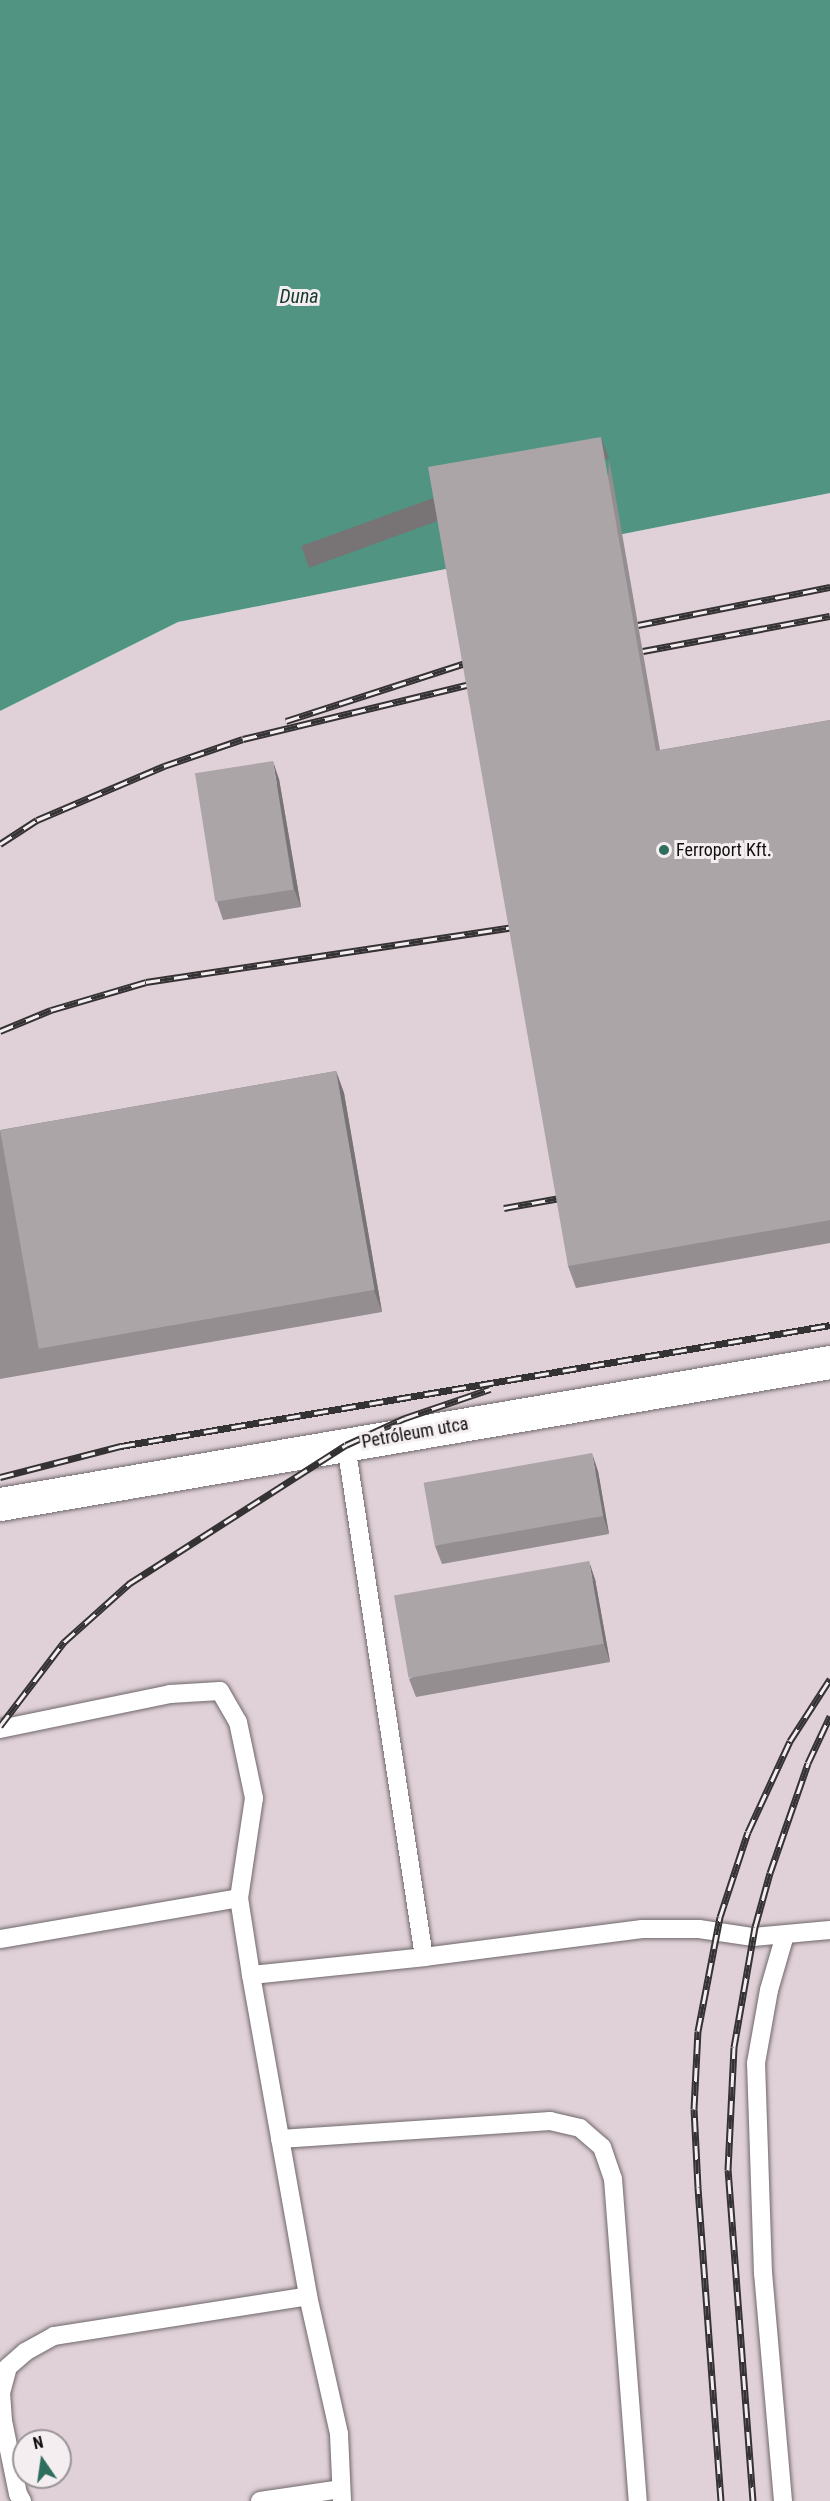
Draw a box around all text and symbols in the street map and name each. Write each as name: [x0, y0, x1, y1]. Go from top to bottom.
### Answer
water label: Duna: [279, 284, 319, 308]
place label: Ferroport Kft.: [676, 839, 772, 861]
marker: Ferroport Kft.: [657, 843, 671, 857]
street label: Petróleum utca: [360, 1413, 470, 1453]
north arrow: [12, 2429, 72, 2489]
text: N: [31, 2433, 45, 2453]

